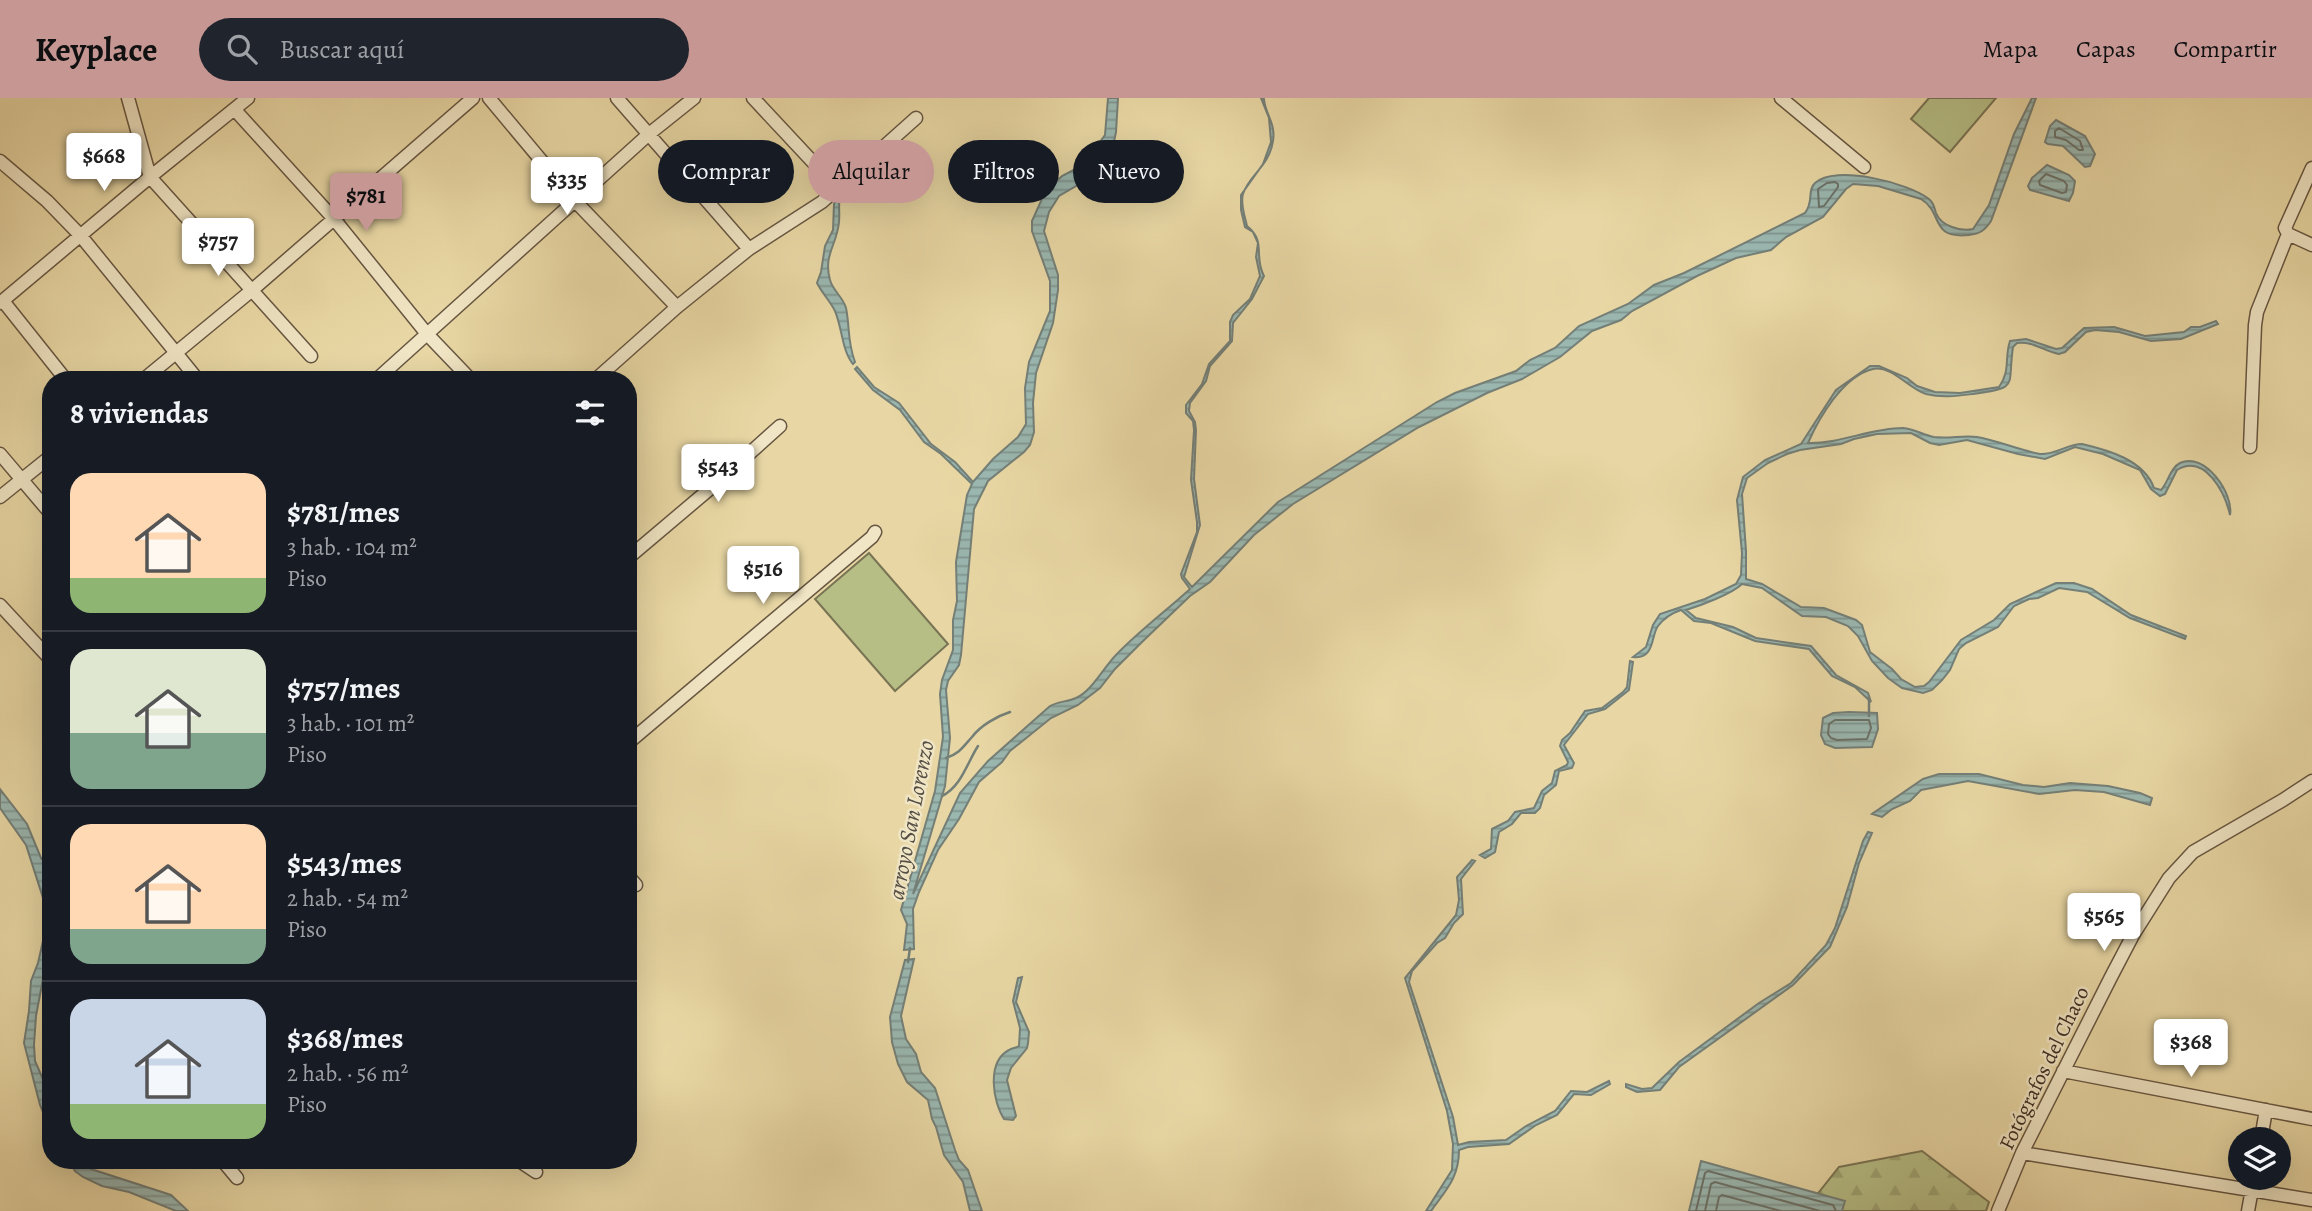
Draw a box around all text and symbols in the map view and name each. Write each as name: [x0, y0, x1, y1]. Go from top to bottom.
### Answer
search box: [199, 18, 689, 81]
text: Keyplace: [35, 27, 157, 72]
icon: search: [223, 30, 261, 68]
text: Buscar aquí: [279, 32, 404, 67]
text: Mapa: [1983, 33, 2038, 65]
text: Capas: [2076, 33, 2136, 65]
text: Compartir: [2174, 33, 2277, 65]
pin: $668: [63, 134, 145, 193]
text: $668: [82, 140, 126, 171]
chip: Comprar: [658, 140, 794, 203]
chip: Alquilar: [808, 140, 934, 203]
chip: Filtros: [948, 140, 1059, 203]
chip: Nuevo: [1073, 140, 1184, 203]
pin: $335: [526, 158, 608, 217]
text: $335: [547, 164, 587, 195]
pin: $781: [325, 174, 407, 233]
text: $781: [346, 180, 386, 211]
pin: $757: [177, 218, 259, 278]
text: $757: [198, 225, 238, 256]
text: 8 viviendas: [70, 393, 209, 433]
icon: filters: [571, 394, 609, 432]
pin: $543: [677, 444, 759, 504]
text: $543: [697, 451, 739, 482]
text: $781/mes: [287, 492, 400, 532]
icon: home: [126, 501, 210, 585]
text: 3 hab. · 104 m²: [287, 532, 417, 563]
pin: $516: [722, 546, 804, 606]
text: $516: [743, 553, 783, 584]
text: Piso: [287, 563, 327, 594]
text: $757/mes: [287, 668, 401, 708]
icon: home: [126, 677, 210, 761]
text: 3 hab. · 101 m²: [287, 708, 414, 739]
water label: arroyo San Lorenzo: [880, 738, 942, 902]
text: Piso: [287, 739, 327, 770]
text: $543/mes: [287, 843, 402, 883]
icon: home: [126, 852, 210, 936]
text: 2 hab. · 54 m²: [287, 883, 408, 914]
pin: $565: [2063, 894, 2145, 953]
text: $565: [2083, 900, 2125, 931]
text: Piso: [287, 914, 327, 945]
street label: Fotógrafos del Chaco: [1992, 982, 2096, 1154]
text: $368/mes: [287, 1018, 403, 1058]
pin: $368: [2150, 1020, 2232, 1079]
text: $368: [2170, 1026, 2212, 1057]
icon: home: [126, 1027, 210, 1111]
text: 2 hab. · 56 m²: [287, 1058, 408, 1089]
text: Piso: [287, 1089, 327, 1120]
map controls: [2228, 1127, 2291, 1190]
button: layers: [2228, 1127, 2291, 1190]

